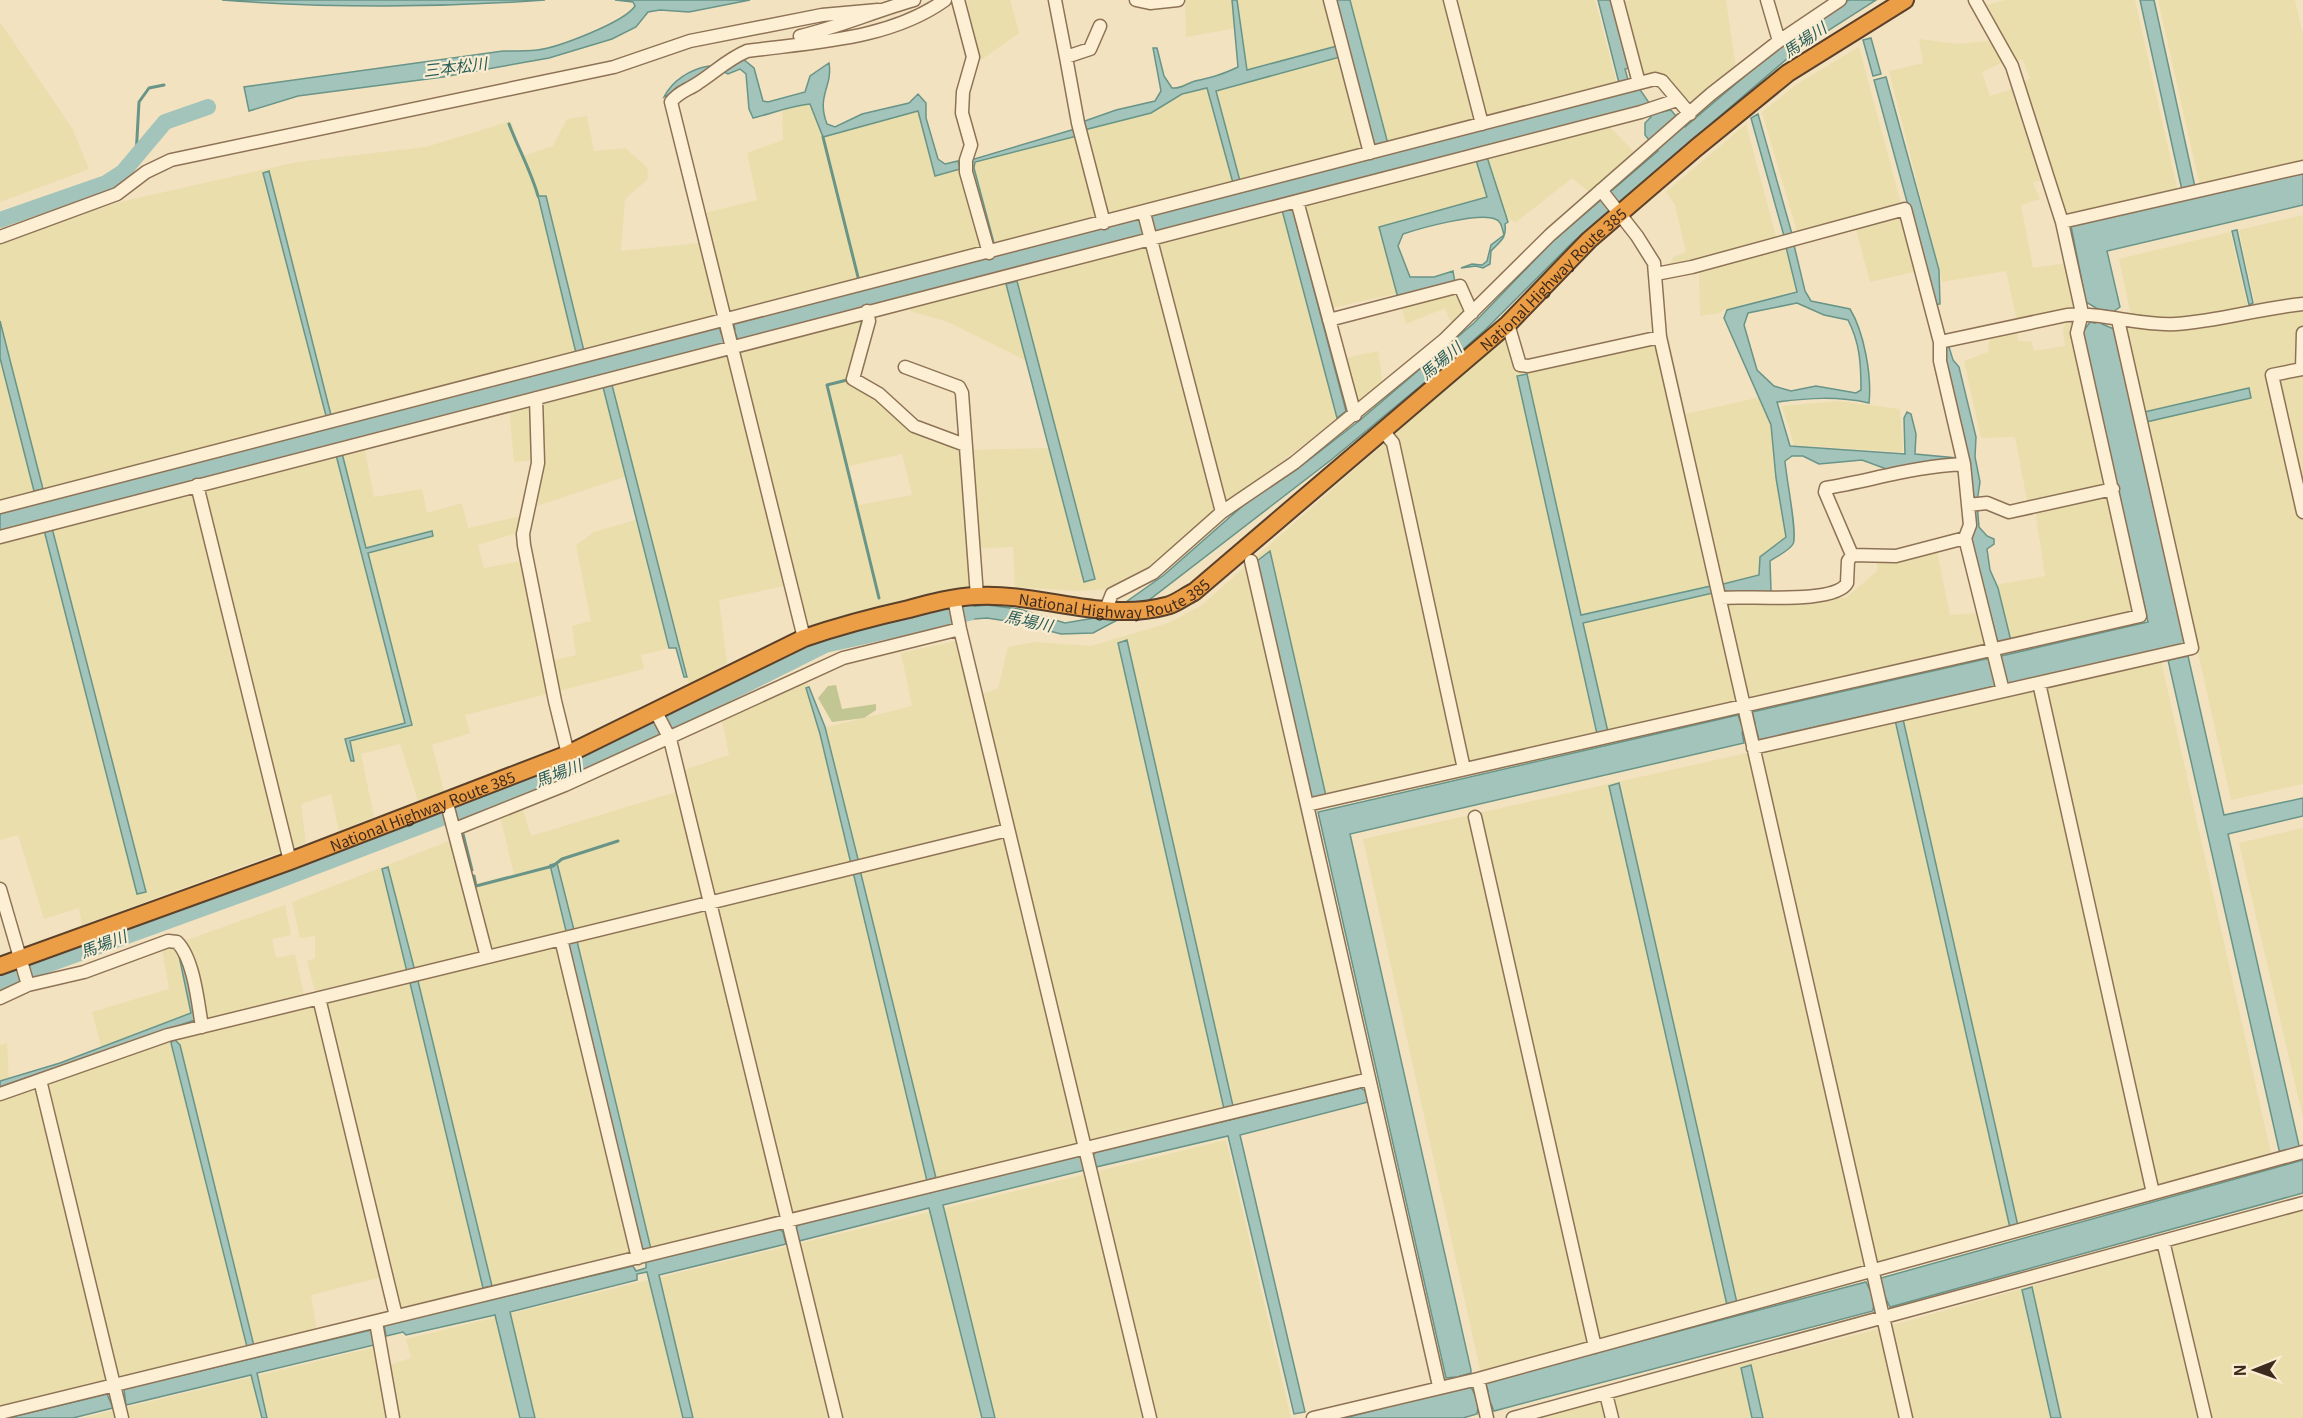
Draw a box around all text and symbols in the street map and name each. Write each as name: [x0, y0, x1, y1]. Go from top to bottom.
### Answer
water label: 馬場川: [1777, 15, 1832, 62]
water label: 三本松川: [422, 50, 490, 82]
street label: National Highway Route 385: [1475, 202, 1630, 355]
water label: 馬場川: [1414, 334, 1468, 385]
street label: National Highway Route 385: [1017, 573, 1214, 622]
water label: 馬場川: [1003, 603, 1057, 637]
water label: 馬場川: [531, 751, 587, 792]
street label: National Highway Route 385: [326, 765, 518, 855]
water label: 馬場川: [76, 922, 132, 963]
north arrow: [2225, 1340, 2285, 1400]
text: N: [2227, 1364, 2251, 1376]

